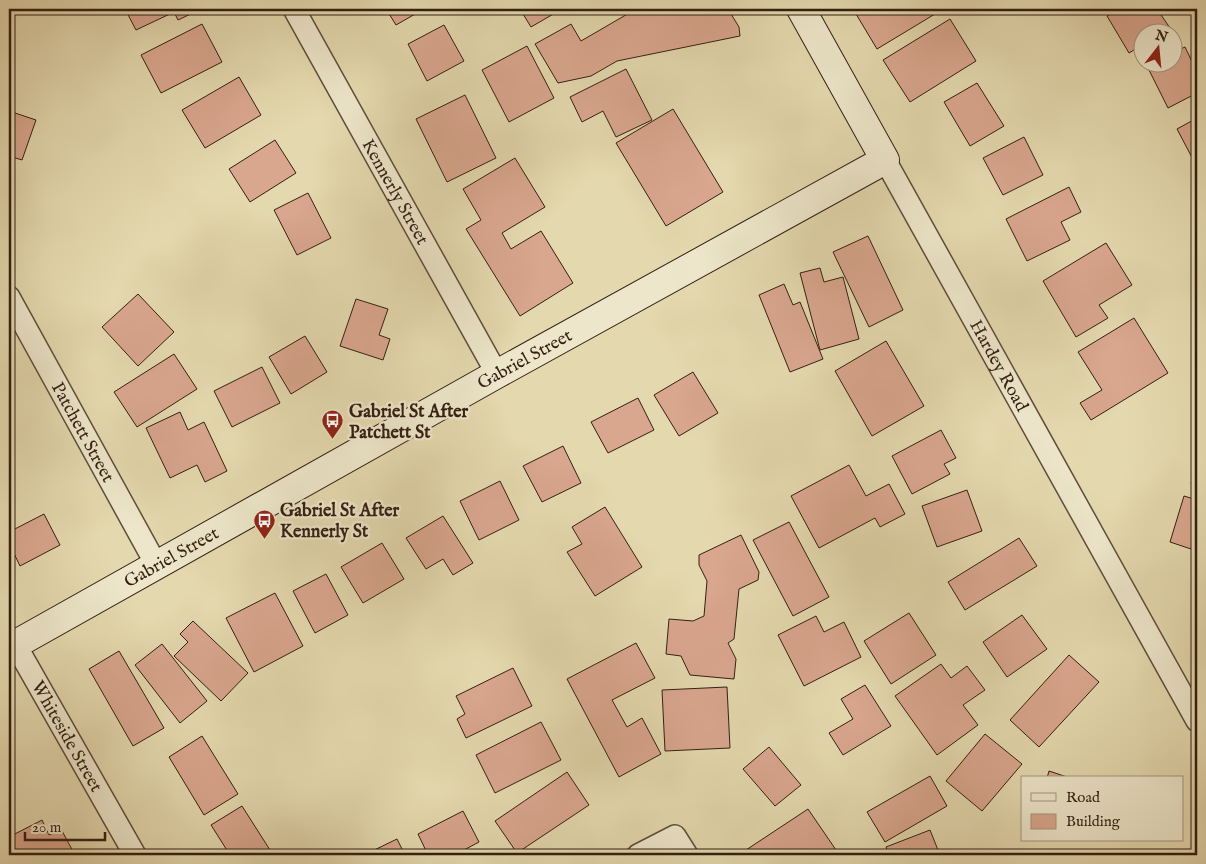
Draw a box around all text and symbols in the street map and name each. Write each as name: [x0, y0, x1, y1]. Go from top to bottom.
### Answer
north arrow: [1134, 22, 1184, 72]
text: N: [1152, 26, 1170, 47]
street label: Kennerly Street: [356, 135, 433, 249]
street label: Hardey Road: [963, 316, 1033, 416]
street label: Gabriel Street: [474, 325, 577, 396]
street label: Patchett Street: [45, 379, 119, 487]
place label: Gabriel St After Patchett St: [349, 401, 469, 445]
bus stop icon: Gabriel St After Patchett St: [321, 409, 345, 440]
place label: Gabriel St After Kennerly St: [280, 500, 400, 544]
bus stop icon: Gabriel St After Kennerly St: [252, 508, 276, 539]
street label: Gabriel Street: [121, 523, 223, 594]
street label: Whiteside Street: [25, 677, 107, 797]
legend: [1021, 776, 1184, 842]
text: Road: [1066, 788, 1101, 807]
scale bar: [25, 809, 105, 841]
text: Building: [1066, 812, 1121, 831]
text: 20 m: [32, 818, 62, 837]

